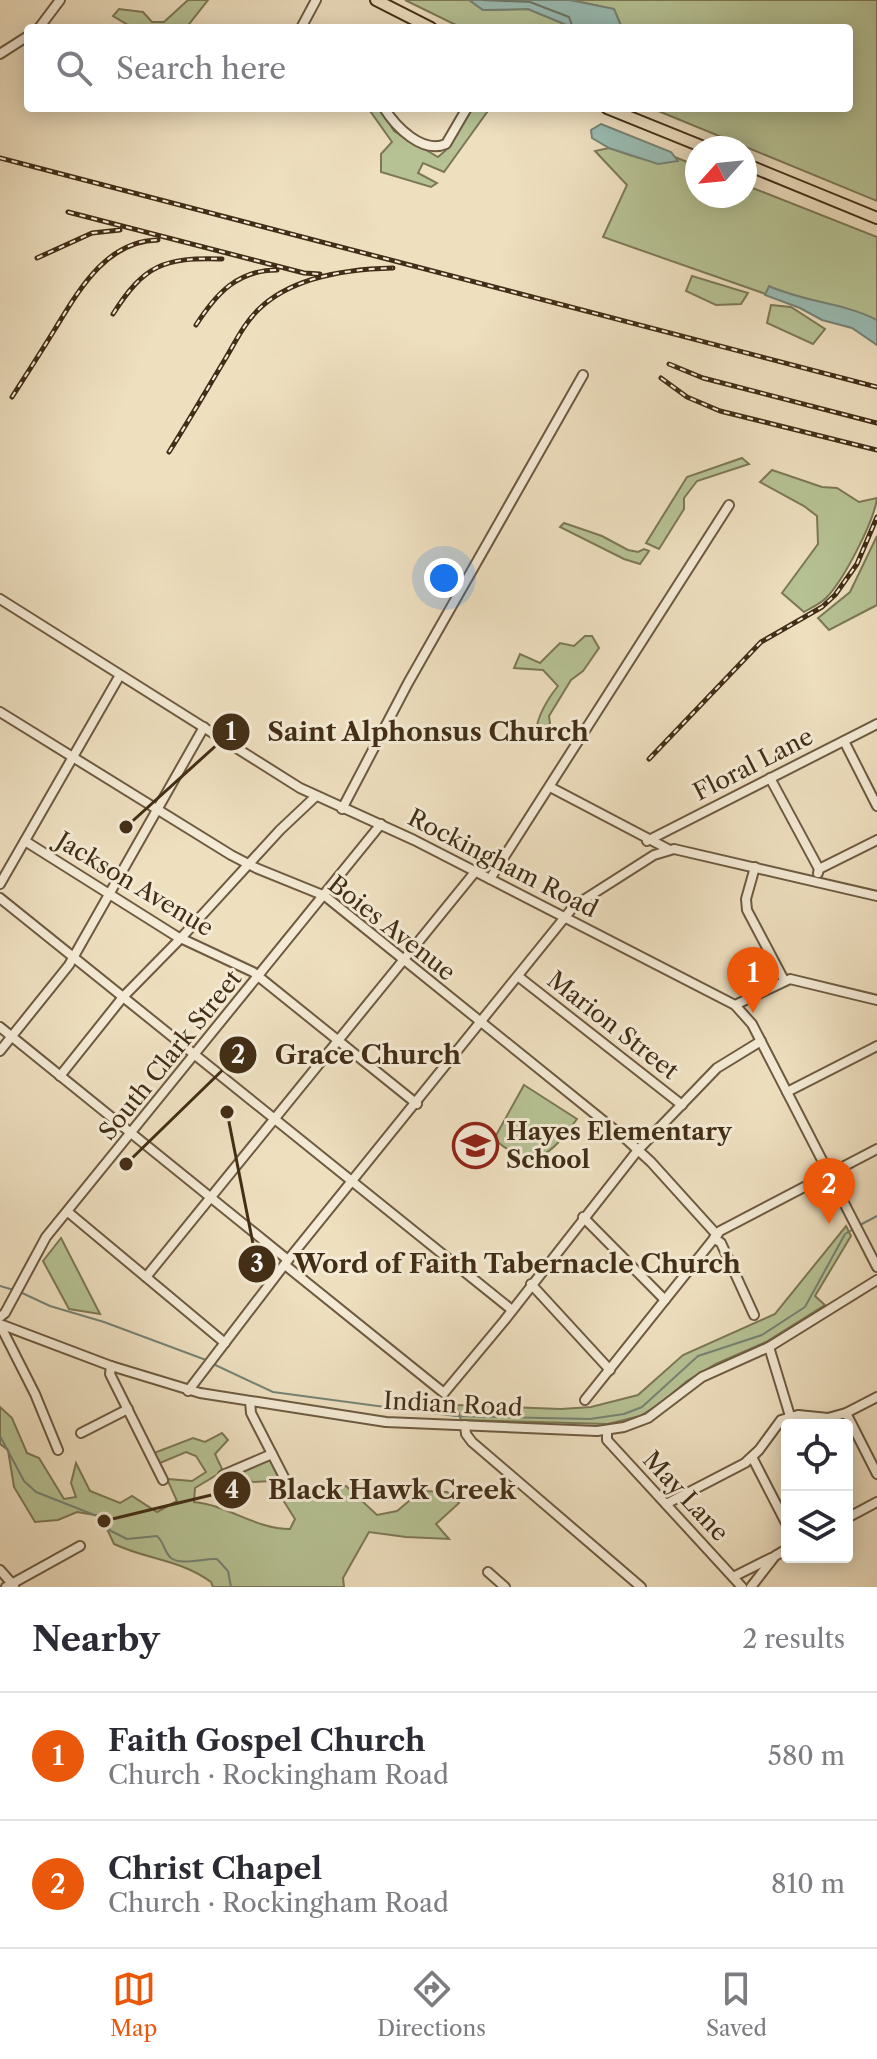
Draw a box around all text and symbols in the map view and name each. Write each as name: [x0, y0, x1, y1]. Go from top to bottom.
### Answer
search box: [24, 24, 853, 112]
icon: search: [52, 46, 96, 90]
text: Search here: [116, 50, 286, 87]
north arrow: [685, 136, 757, 208]
your location: [424, 558, 464, 598]
callout: Saint Alphonsus Church: [211, 707, 606, 757]
text: Saint Alphonsus Church: [267, 716, 589, 748]
text: 1: [226, 717, 237, 746]
street label: Floral Lane: [688, 721, 818, 807]
street label: Rockingham Road: [403, 803, 603, 924]
street label: Jackson Avenue: [48, 824, 219, 942]
street label: Boies Avenue: [323, 869, 461, 987]
pin: 1: [727, 947, 779, 1013]
street label: South Clark Street: [93, 964, 248, 1146]
street label: Marion Street: [542, 965, 685, 1085]
callout: Grace Church: [218, 1030, 477, 1080]
text: Grace Church: [275, 1039, 461, 1071]
text: 2: [231, 1040, 245, 1069]
place label: Hayes Elementary School: [506, 1117, 733, 1174]
school or university icon: Hayes Elementary School: [451, 1121, 499, 1169]
pin: 2: [803, 1158, 855, 1224]
callout: Word of Faith Tabernacle Church: [237, 1239, 758, 1289]
text: Word of Faith Tabernacle Church: [292, 1248, 741, 1280]
text: 3: [250, 1249, 264, 1278]
street label: Indian Road: [383, 1386, 524, 1422]
map controls: [781, 1419, 853, 1563]
button: locate: [781, 1419, 853, 1491]
street label: May Lane: [637, 1445, 735, 1547]
callout: Black Hawk Creek: [212, 1465, 533, 1515]
text: Black Hawk Creek: [268, 1474, 517, 1506]
text: 4: [225, 1475, 239, 1504]
button: layers: [781, 1491, 853, 1563]
text: Nearby: [32, 1618, 160, 1660]
text: 2 results: [742, 1623, 845, 1655]
text: Faith Gospel Church: [108, 1722, 426, 1759]
text: 1: [52, 1740, 64, 1772]
text: 580 m: [768, 1740, 845, 1772]
text: Church · Rockingham Road: [108, 1759, 449, 1791]
text: Christ Chapel: [108, 1850, 322, 1887]
text: 2: [50, 1868, 66, 1900]
text: 810 m: [771, 1868, 845, 1900]
text: Church · Rockingham Road: [108, 1887, 449, 1919]
tab: Map: [110, 1967, 157, 2042]
tab: Directions: [377, 1967, 486, 2042]
tab: Saved: [706, 1967, 767, 2042]

